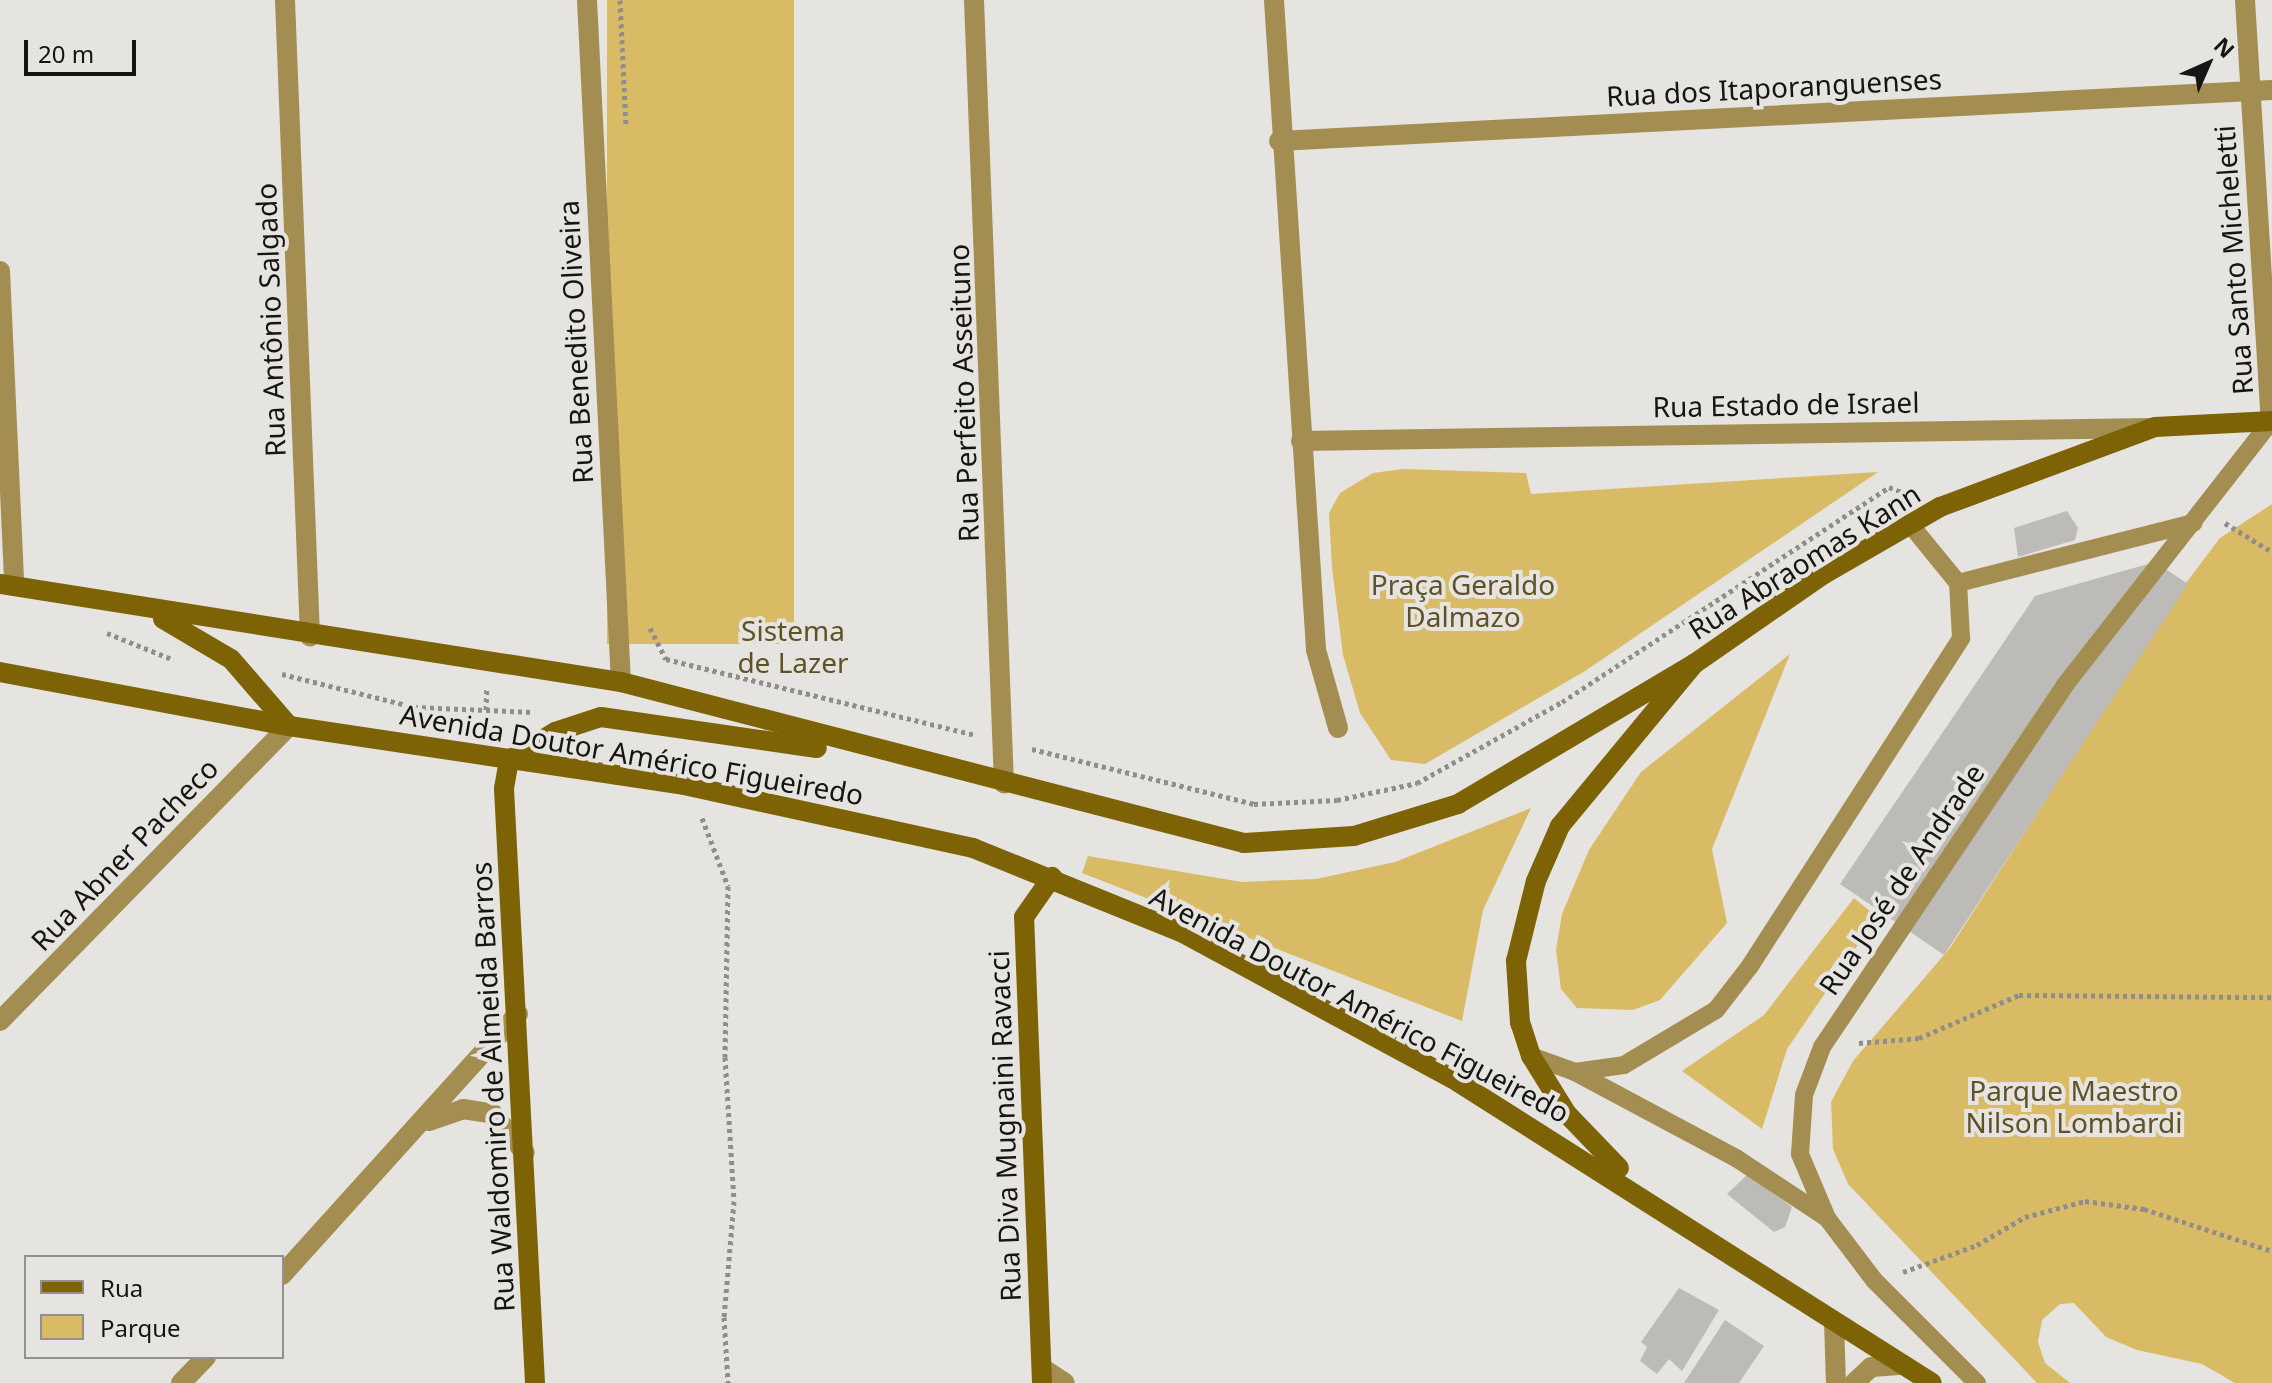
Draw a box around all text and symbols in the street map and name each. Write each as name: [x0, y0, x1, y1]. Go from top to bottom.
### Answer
scale bar: [28, 24, 140, 74]
north arrow: [2168, 24, 2248, 104]
text: N: [2208, 30, 2242, 64]
text: 20 m: [38, 37, 94, 70]
street label: Rua dos Itaporanguenses: [1605, 61, 1943, 113]
street label: Rua Santo Micheletti: [2207, 124, 2259, 396]
street label: Rua Antônio Salgado: [248, 182, 292, 458]
street label: Rua Benedito Oliveira: [551, 199, 599, 485]
street label: Rua Perfeito Asseituno: [941, 243, 985, 543]
street label: Rua Estado de Israel: [1652, 385, 1920, 423]
street label: Rua Abraomas Kann: [1682, 476, 1926, 646]
park label: Praça Geraldo Dalmazo: [1371, 567, 1555, 633]
park label: Sistema de Lazer: [737, 613, 849, 679]
street label: Avenida Doutor Américo Figueiredo: [398, 697, 866, 811]
street label: Rua Abner Pacheco: [24, 751, 224, 957]
street label: Rua José de Andrade: [1811, 757, 1991, 1001]
street label: Rua Waldomiro de Almeida Barros: [463, 861, 521, 1313]
street label: Avenida Doutor Américo Figueiredo: [1145, 879, 1575, 1129]
street label: Rua Diva Mugnaini Ravacci: [981, 950, 1027, 1302]
park label: Parque Maestro Nilson Lombardi: [1966, 1073, 2182, 1139]
legend: [24, 1255, 284, 1359]
text: Rua: [100, 1271, 143, 1304]
text: Parque: [100, 1311, 181, 1344]

